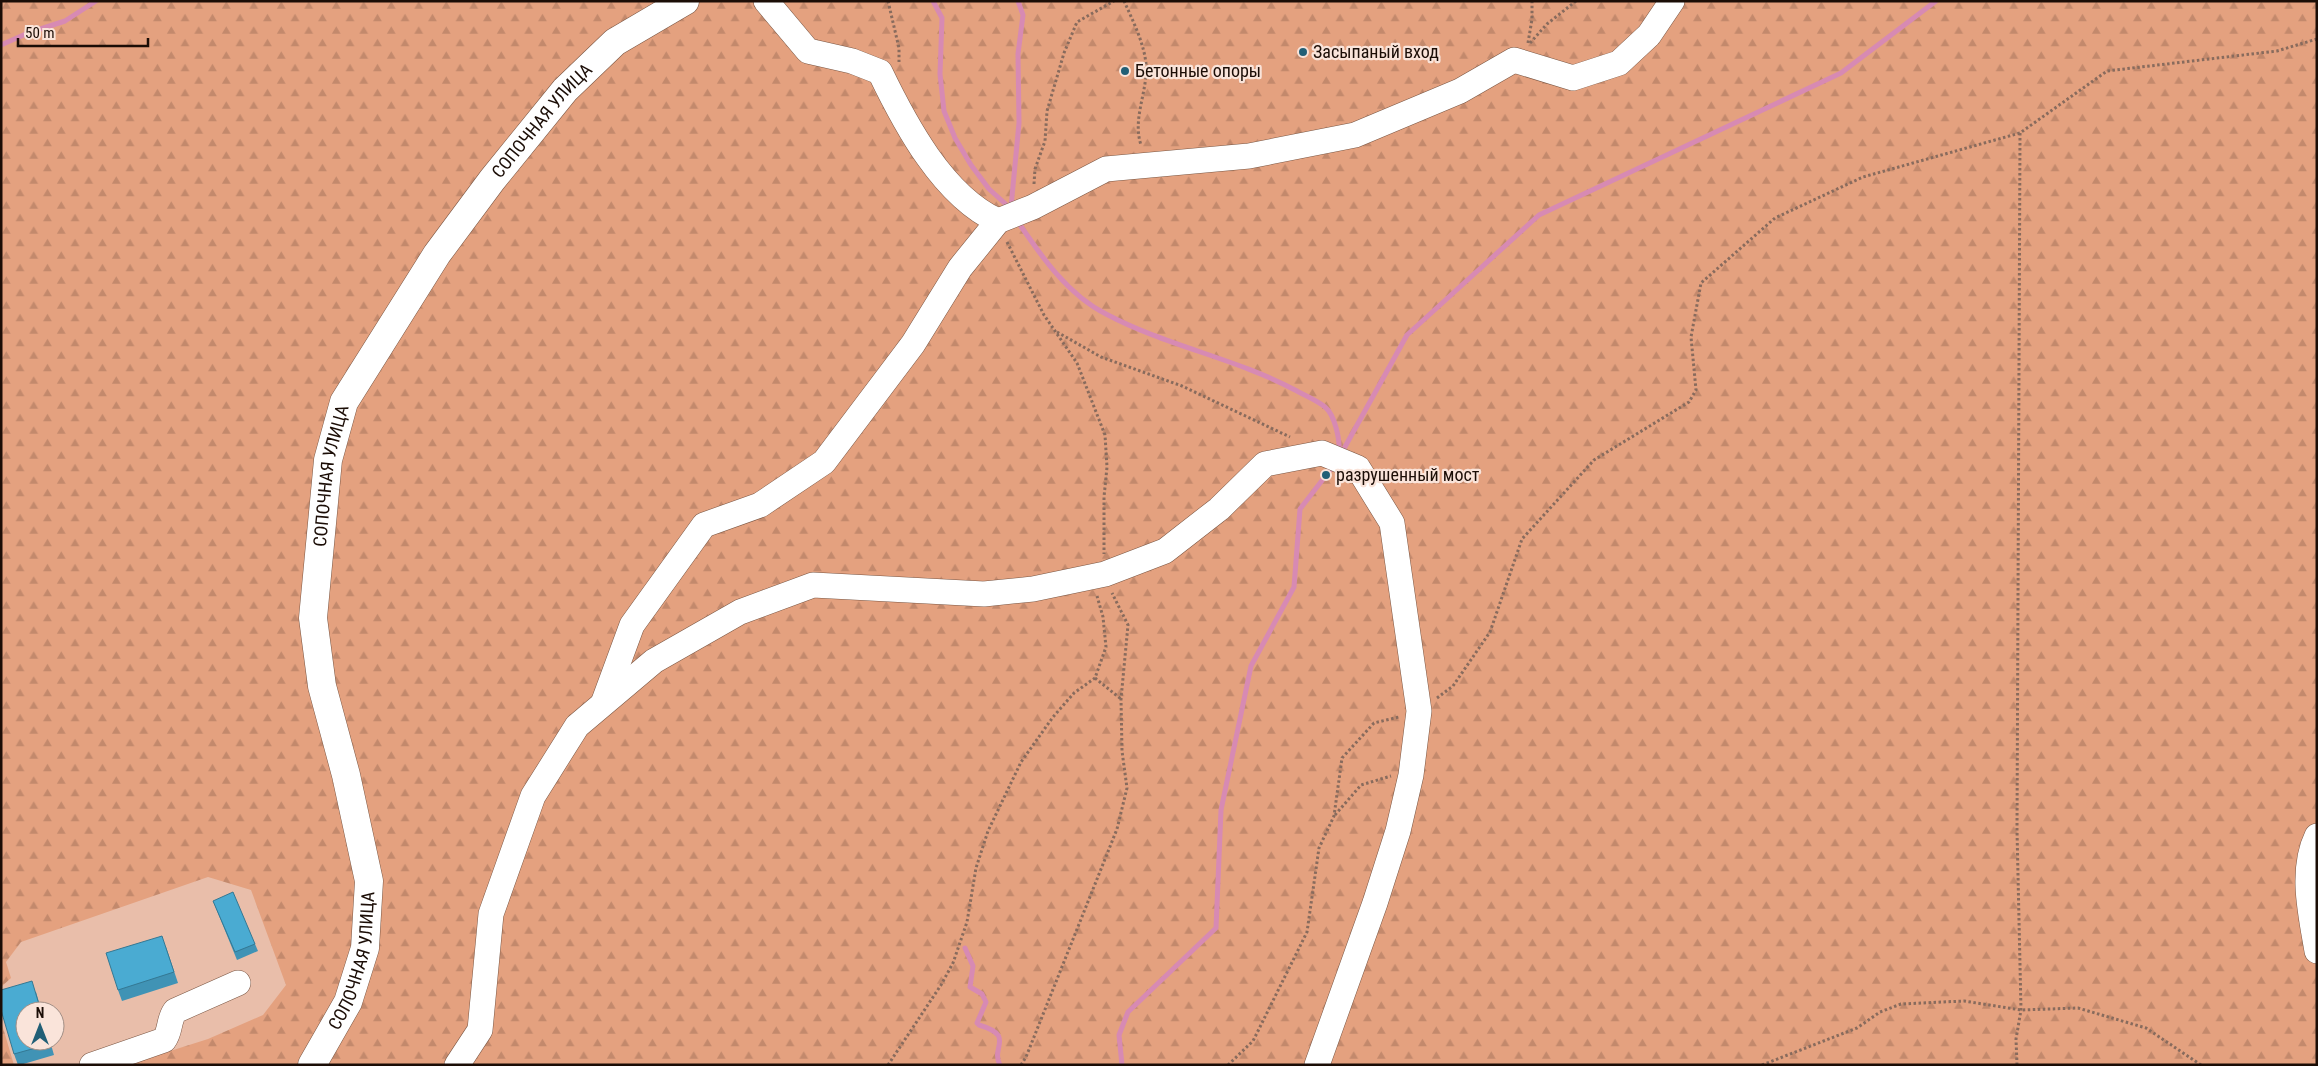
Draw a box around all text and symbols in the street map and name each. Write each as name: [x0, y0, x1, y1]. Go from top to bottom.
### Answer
scale bar: [18, 15, 148, 47]
text: 50 m: [25, 24, 55, 42]
place label: Засыпаный вход: [1313, 41, 1439, 62]
marker: Засыпаный вход: [1297, 46, 1309, 58]
street label: СОПОЧНАЯ УЛИЦА: [487, 58, 597, 182]
place label: Бетонные опоры: [1135, 60, 1261, 81]
marker: Бетонные опоры: [1119, 65, 1131, 77]
street label: СОПОЧНАЯ УЛИЦА: [309, 402, 353, 548]
place label: разрушенный мост: [1336, 464, 1480, 485]
marker: разрушенный мост: [1320, 469, 1332, 481]
street label: СОПОЧНАЯ УЛИЦА: [323, 890, 378, 1033]
north arrow: [15, 1001, 65, 1051]
text: N: [36, 1005, 44, 1021]

